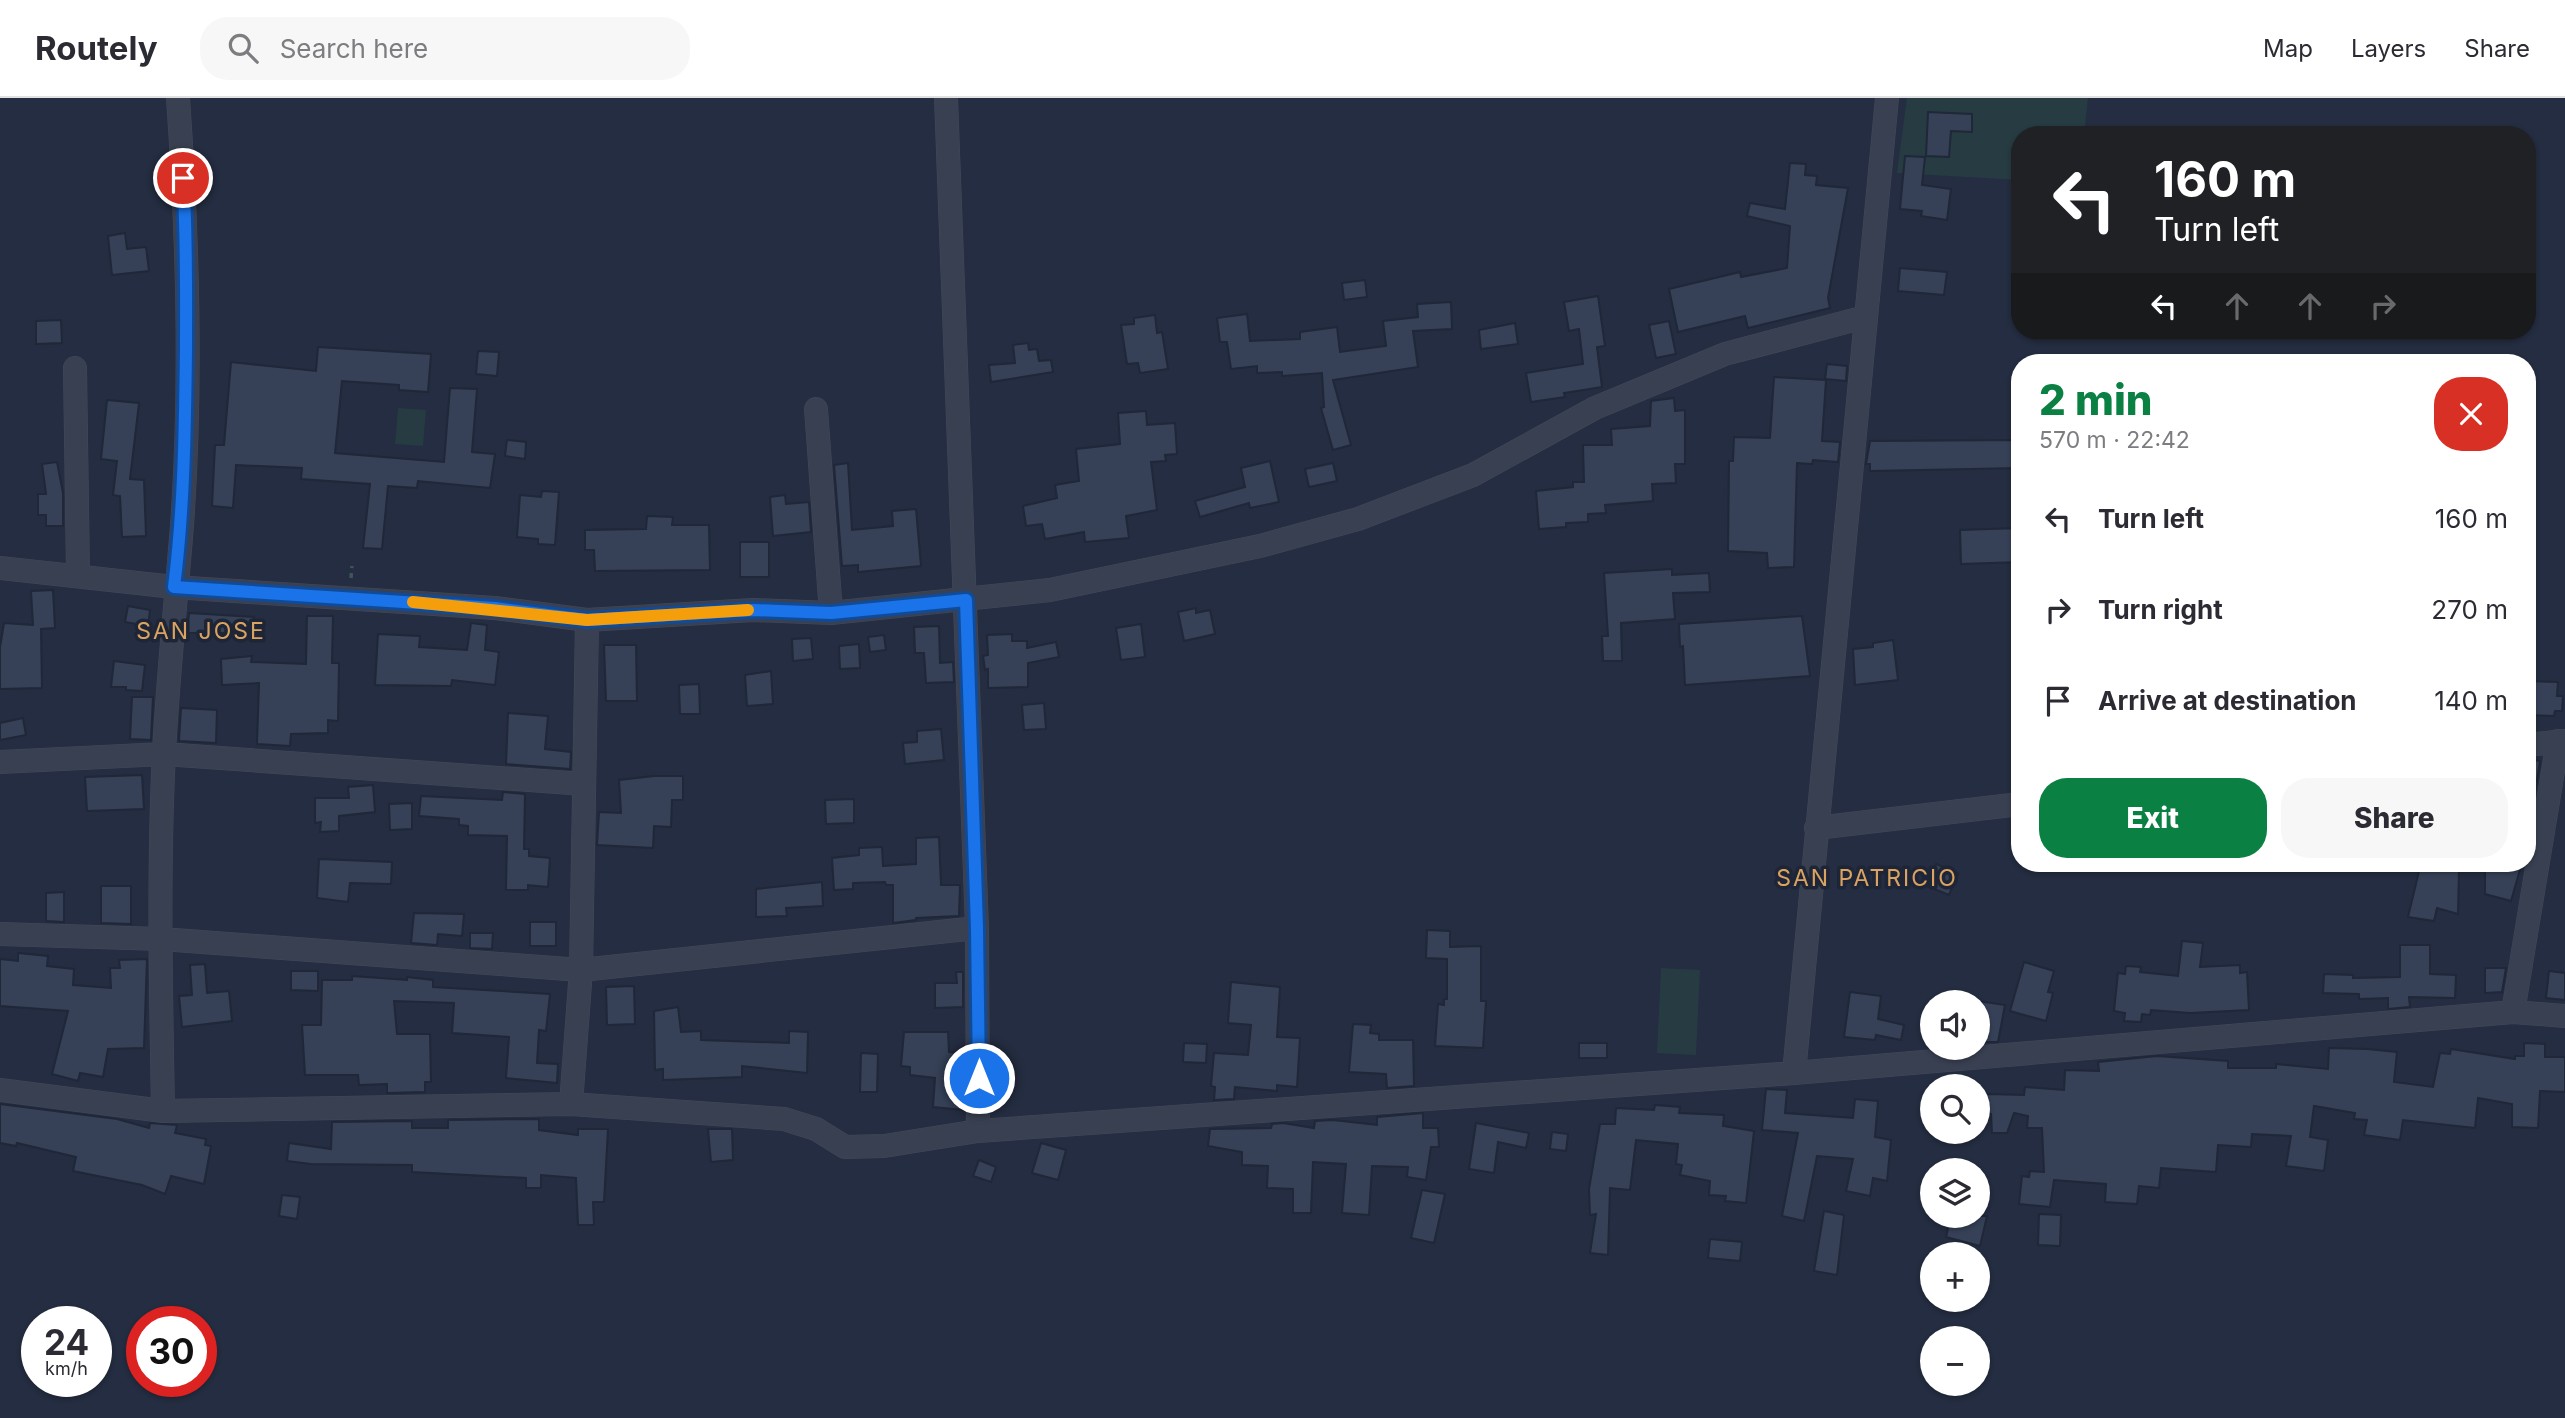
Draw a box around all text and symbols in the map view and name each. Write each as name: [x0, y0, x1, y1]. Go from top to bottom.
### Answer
search box: [200, 17, 690, 80]
text: Routely: [35, 28, 158, 68]
icon: search: [224, 29, 262, 67]
text: Search here: [280, 33, 428, 64]
text: Map: [2263, 34, 2313, 63]
text: Layers: [2351, 34, 2426, 63]
text: Share: [2464, 34, 2530, 63]
pin: [153, 148, 213, 208]
text: 160 m: [2154, 150, 2296, 209]
icon: left: [2039, 154, 2130, 245]
icon: arrive: [164, 159, 202, 197]
text: Turn left: [2154, 210, 2279, 249]
icon: left: [2145, 287, 2183, 325]
icon: ahead: [2218, 287, 2256, 325]
icon: ahead: [2291, 287, 2329, 325]
icon: right: [2364, 287, 2402, 325]
text: 2 min: [2039, 374, 2153, 425]
button: close: [2434, 377, 2508, 451]
text: 570 m · 22:42: [2039, 426, 2190, 454]
icon: left: [2039, 500, 2077, 538]
text: Turn left: [2098, 503, 2204, 534]
text: 160 m: [2435, 503, 2508, 534]
icon: right: [2039, 591, 2077, 629]
text: Turn right: [2098, 594, 2223, 625]
text: 270 m: [2431, 594, 2508, 625]
district label: SAN JOSE: [136, 617, 266, 645]
icon: arrive: [2039, 682, 2077, 720]
text: Arrive at destination: [2098, 685, 2357, 716]
text: 140 m: [2434, 685, 2508, 716]
button: Exit: [2039, 778, 2267, 858]
button: Share: [2281, 778, 2508, 858]
district label: SAN PATRICIO: [1776, 864, 1958, 892]
map controls: [1920, 990, 1990, 1396]
button: sound: [1920, 990, 1990, 1060]
position arrow: [942, 1041, 1016, 1115]
button: search: [1920, 1074, 1990, 1144]
button: layers: [1920, 1158, 1990, 1228]
button: +: [1920, 1242, 1990, 1312]
speed limit sign: 30: [126, 1306, 217, 1397]
text: 24: [44, 1321, 89, 1363]
button: −: [1920, 1326, 1990, 1396]
text: km/h: [45, 1358, 88, 1379]

